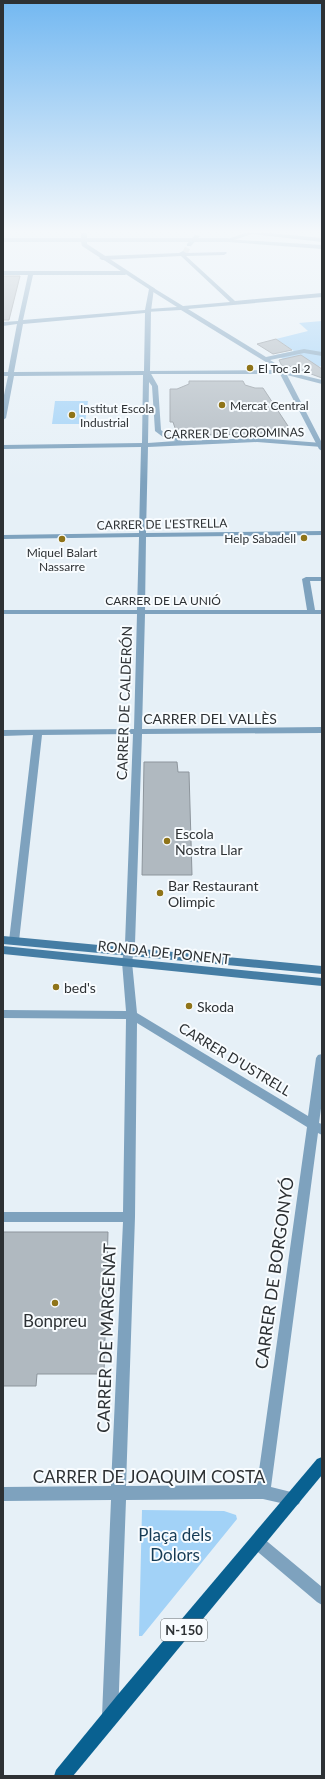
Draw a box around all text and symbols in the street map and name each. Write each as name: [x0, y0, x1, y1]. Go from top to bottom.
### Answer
place label: El Toc al 2: [258, 361, 311, 376]
marker: El Toc al 2: [245, 363, 255, 373]
place label: Mercat Central: [230, 398, 309, 413]
marker: Mercat Central: [217, 400, 227, 410]
place label: Institut Escola Industrial: [80, 401, 154, 430]
marker: Institut Escola Industrial: [67, 410, 77, 420]
street label: CARRER DE COROMINAS: [164, 424, 304, 442]
street label: CARRER DE L'ESTRELLA: [97, 515, 228, 533]
place label: Help Sabadell: [224, 531, 296, 546]
marker: Help Sabadell: [299, 533, 309, 543]
marker: Miquel Balart Nassarre: [57, 534, 67, 544]
place label: Miquel Balart Nassarre: [27, 545, 98, 574]
street label: CARRER DE LA UNIÓ: [105, 593, 221, 608]
street label: CARRER DE CALDERÓN: [113, 626, 135, 780]
street label: CARRER DEL VALLÈS: [143, 710, 277, 727]
place label: Escola Nostra Llar: [175, 825, 243, 858]
marker: Escola Nostra Llar: [162, 836, 172, 846]
place label: Bar Restaurant Olimpic: [168, 877, 259, 910]
marker: Bar Restaurant Olimpic: [155, 888, 165, 898]
street label: RONDA DE PONENT: [97, 937, 232, 967]
place label: bed's: [64, 979, 96, 996]
marker: bed's: [51, 982, 61, 992]
place label: Skoda: [197, 998, 234, 1015]
marker: Skoda: [184, 1001, 194, 1011]
street label: CARRER D'USTRELL: [176, 1019, 294, 1099]
street label: CARRER DE BORGONYÓ: [250, 1176, 298, 1370]
street label: CARRER DE MARGENAT: [92, 1243, 120, 1433]
marker: Bonpreu: [50, 1298, 60, 1308]
place label: Bonpreu: [23, 1310, 87, 1331]
street label: CARRER DE JOAQUIM COSTA: [33, 1466, 266, 1487]
park label: Plaça dels Dolors: [138, 1524, 212, 1565]
road number: N-150: [161, 1619, 207, 1641]

